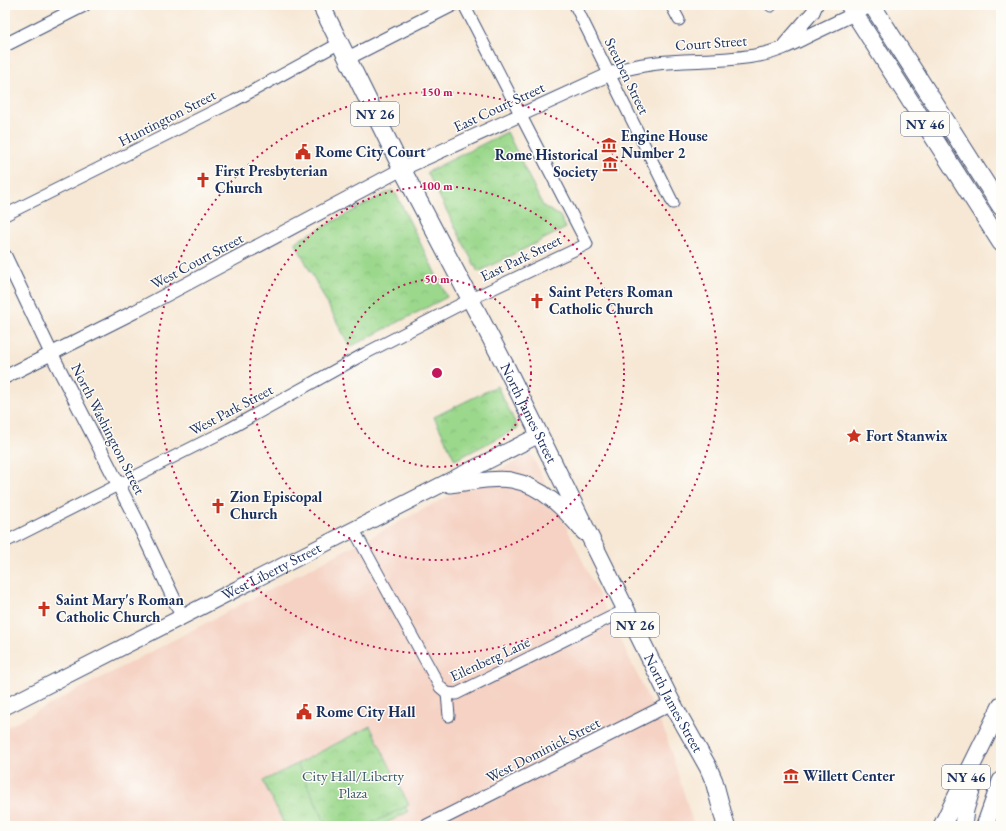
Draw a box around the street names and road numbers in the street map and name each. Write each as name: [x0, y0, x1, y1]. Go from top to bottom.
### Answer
street label: Court Street: [675, 31, 748, 54]
street label: Steuben Street: [601, 34, 654, 117]
street label: East Court Street: [450, 77, 548, 136]
street label: Huntington Street: [115, 85, 219, 150]
road number: NY 26: [351, 102, 399, 126]
road number: NY 46: [901, 112, 949, 136]
street label: West Court Street: [147, 228, 247, 293]
street label: East Park Street: [477, 230, 565, 285]
street label: North Washington Street: [67, 360, 150, 498]
street label: North James Street: [497, 360, 562, 466]
street label: West Park Street: [186, 379, 276, 440]
street label: West Liberty Street: [218, 537, 324, 604]
road number: NY 26: [611, 613, 659, 637]
street label: Eilenberg Lane: [447, 632, 533, 685]
street label: North James Street: [640, 650, 708, 756]
street label: West Dominick Street: [483, 712, 603, 786]
road number: NY 46: [942, 765, 990, 789]

